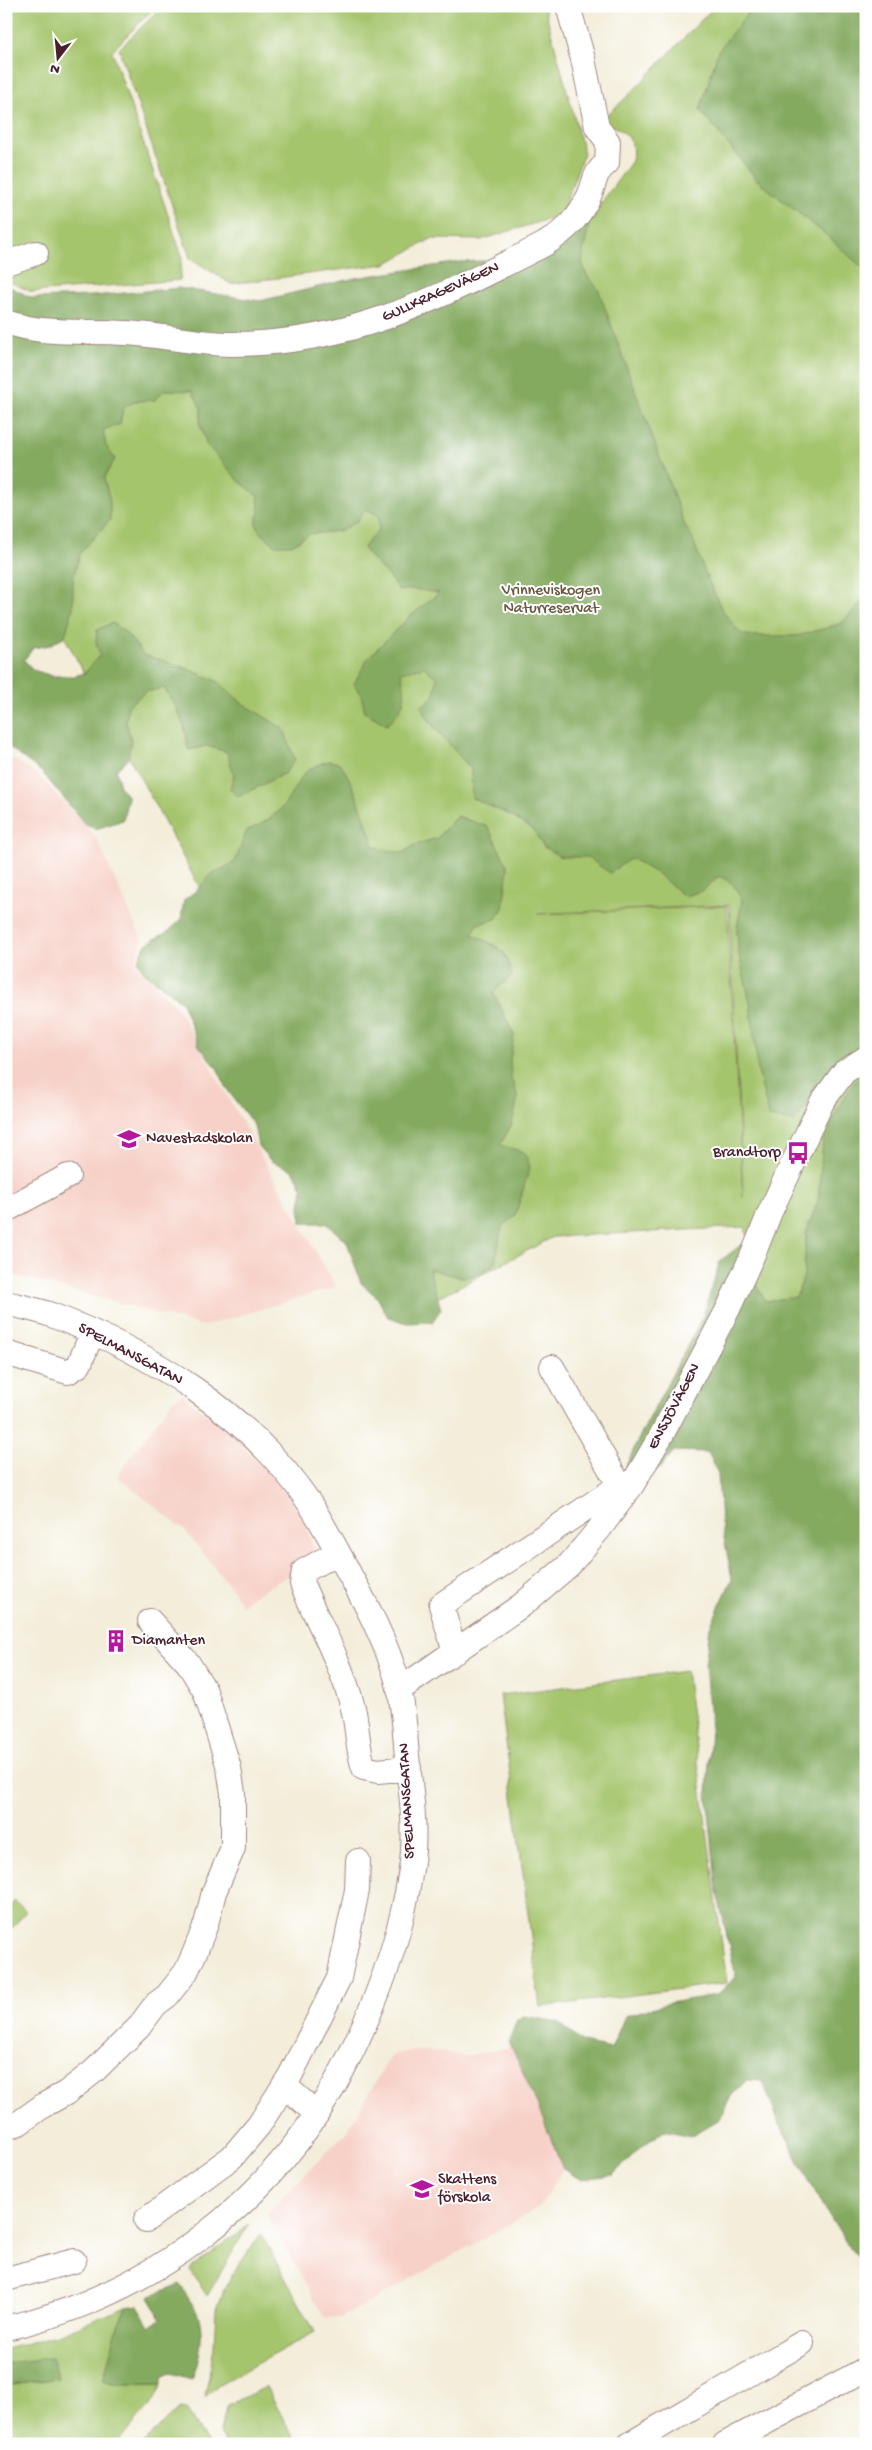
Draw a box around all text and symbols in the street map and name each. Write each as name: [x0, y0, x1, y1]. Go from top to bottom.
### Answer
north arrow: [32, 32, 82, 82]
text: N: [48, 59, 62, 78]
street label: GULLKRAGEVÄGEN: [379, 259, 503, 327]
park label: Vrinneviskogen Naturreservat: [501, 582, 601, 619]
school or university icon: Navestadskolan: [116, 1126, 142, 1152]
place label: Navestadskolan: [146, 1130, 253, 1149]
bus stop icon: Brandtorp: [785, 1140, 811, 1166]
place label: Brandtorp: [712, 1144, 781, 1163]
street label: SPELMANSGATAN: [74, 1319, 186, 1391]
street label: ENSJÖVÄGEN: [644, 1361, 706, 1453]
building icon: Diamanten: [103, 1628, 129, 1654]
place label: Diamanten: [131, 1632, 205, 1651]
street label: SPELMANSGATAN: [395, 1743, 421, 1859]
place label: Skattens förskola: [437, 2171, 497, 2208]
school or university icon: Skattens förskola: [409, 2176, 435, 2202]

